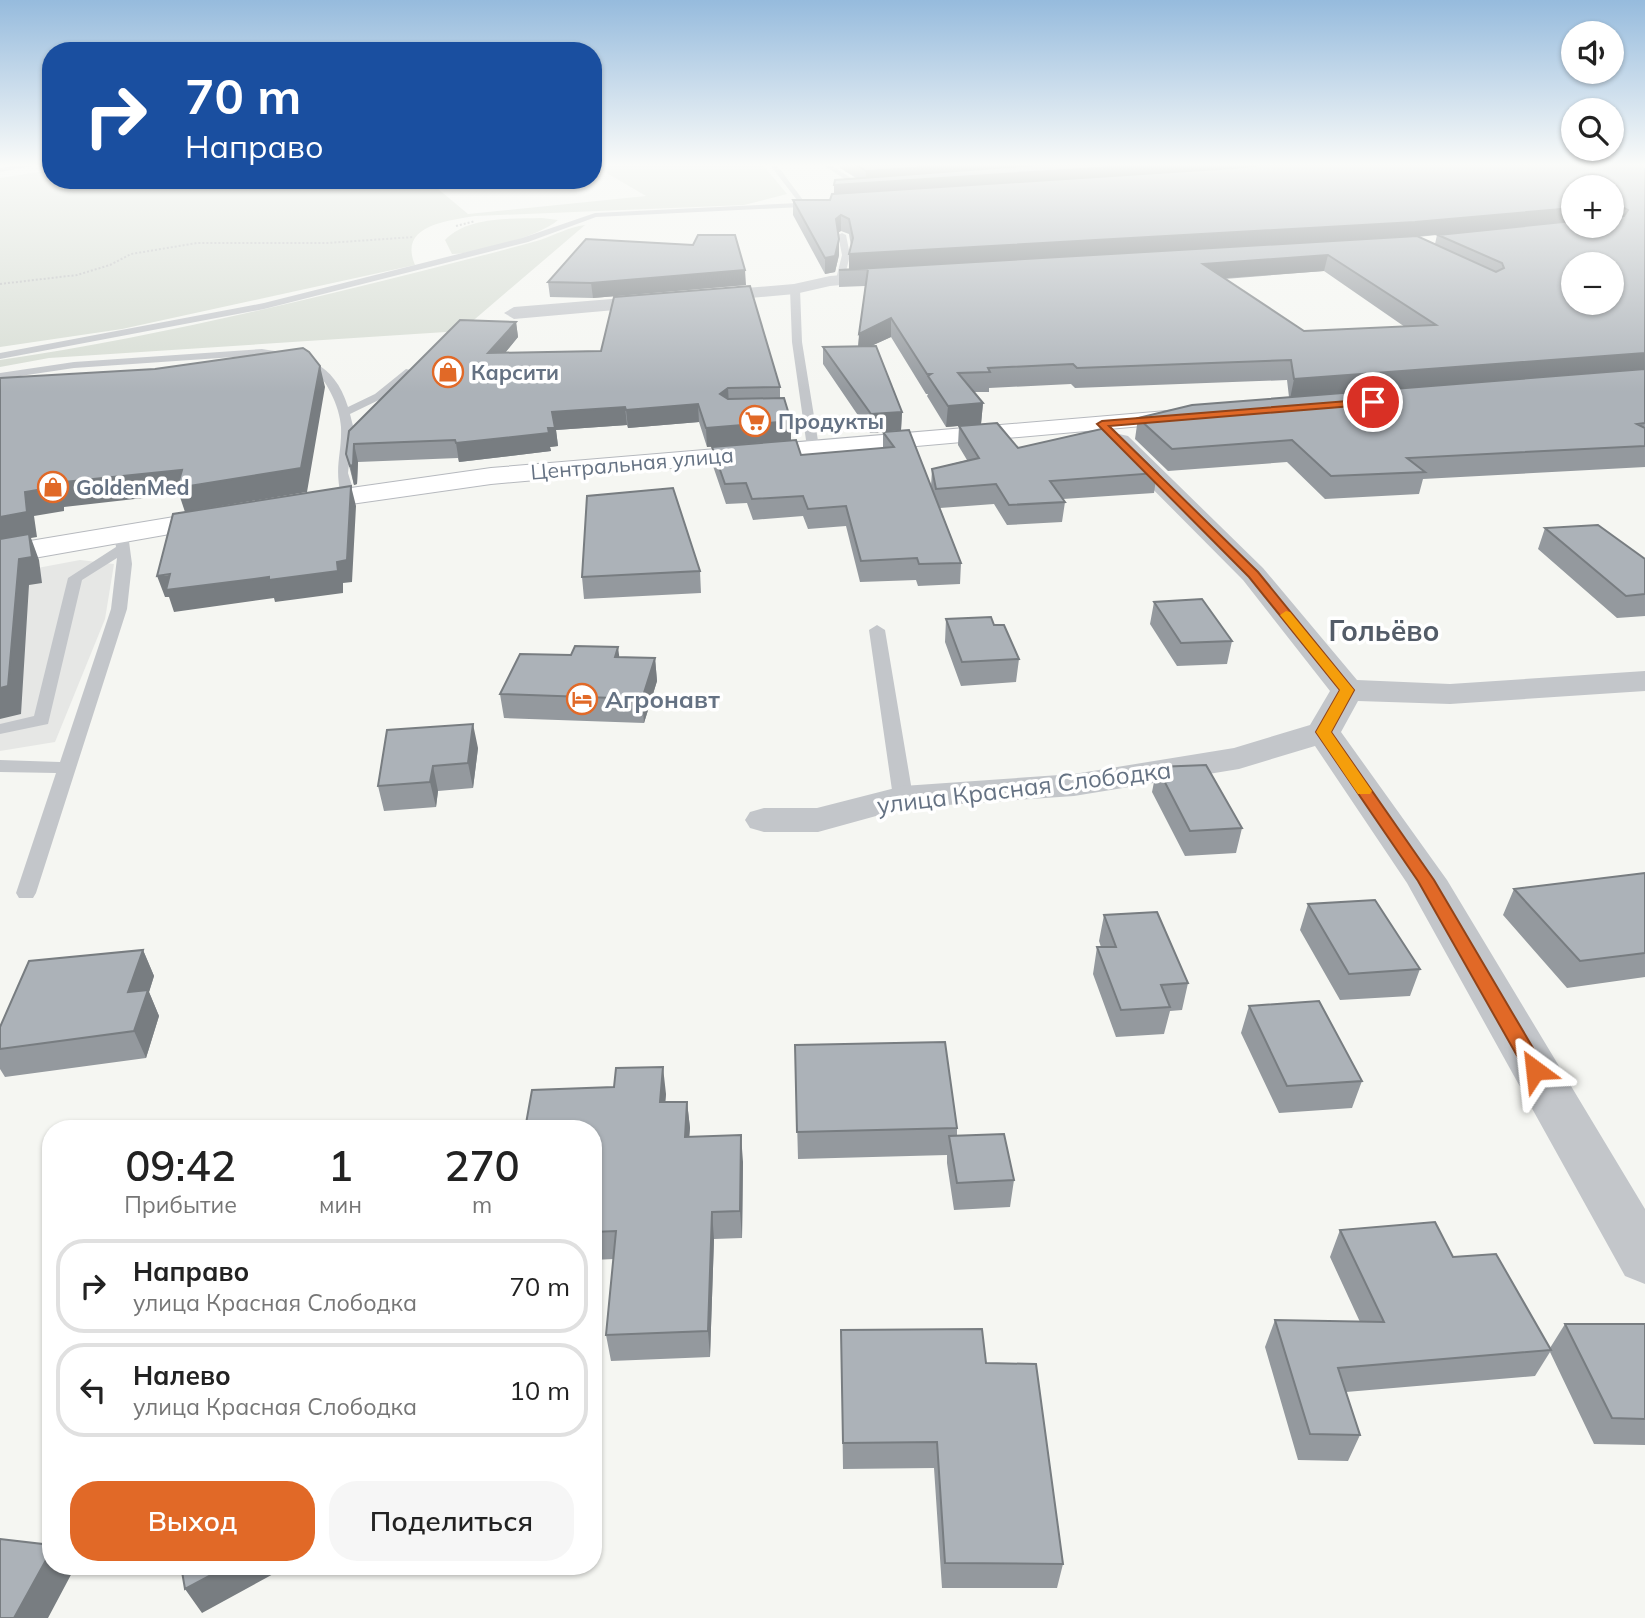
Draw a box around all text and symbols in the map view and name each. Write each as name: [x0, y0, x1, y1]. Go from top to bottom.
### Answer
map controls: [1561, 21, 1624, 315]
button: sound: [1561, 21, 1624, 84]
text: 70 m: [185, 65, 301, 126]
icon: right: [70, 70, 161, 161]
button: search: [1561, 98, 1624, 161]
text: Направо: [185, 126, 324, 166]
button: +: [1561, 175, 1624, 238]
button: −: [1561, 252, 1624, 315]
shop icon: Карсити: [431, 355, 465, 389]
place label: Карсити: [471, 359, 559, 385]
pin: [1343, 372, 1403, 432]
icon: arrive: [1354, 383, 1392, 421]
supermarket icon: Продукты: [738, 404, 772, 438]
place label: Продукты: [778, 408, 884, 434]
street label: Центральная улица: [529, 441, 735, 485]
shop icon: GoldenMed: [36, 470, 70, 504]
place label: GoldenMed: [76, 474, 189, 500]
district label: Гольёво: [1328, 613, 1440, 648]
hotel icon: Агронавт: [565, 682, 599, 716]
place label: Агронавт: [605, 684, 720, 714]
street label: улица Красная Слободка: [875, 754, 1173, 820]
position arrow: [1498, 1033, 1572, 1107]
text: 09:42: [125, 1139, 236, 1192]
text: 1: [328, 1139, 353, 1192]
text: 270: [444, 1139, 520, 1192]
text: Прибытие: [124, 1190, 237, 1219]
text: мин: [319, 1190, 362, 1219]
text: m: [472, 1190, 492, 1219]
text: Направо: [133, 1255, 249, 1288]
icon: right: [74, 1267, 112, 1305]
text: 70 m: [509, 1270, 570, 1303]
text: улица Красная Слободка: [133, 1288, 417, 1317]
text: Налево: [133, 1359, 231, 1392]
icon: left: [74, 1371, 112, 1409]
text: 10 m: [509, 1374, 570, 1407]
text: улица Красная Слободка: [133, 1392, 417, 1421]
button: Выход: [70, 1481, 315, 1561]
button: Поделиться: [329, 1481, 574, 1561]

